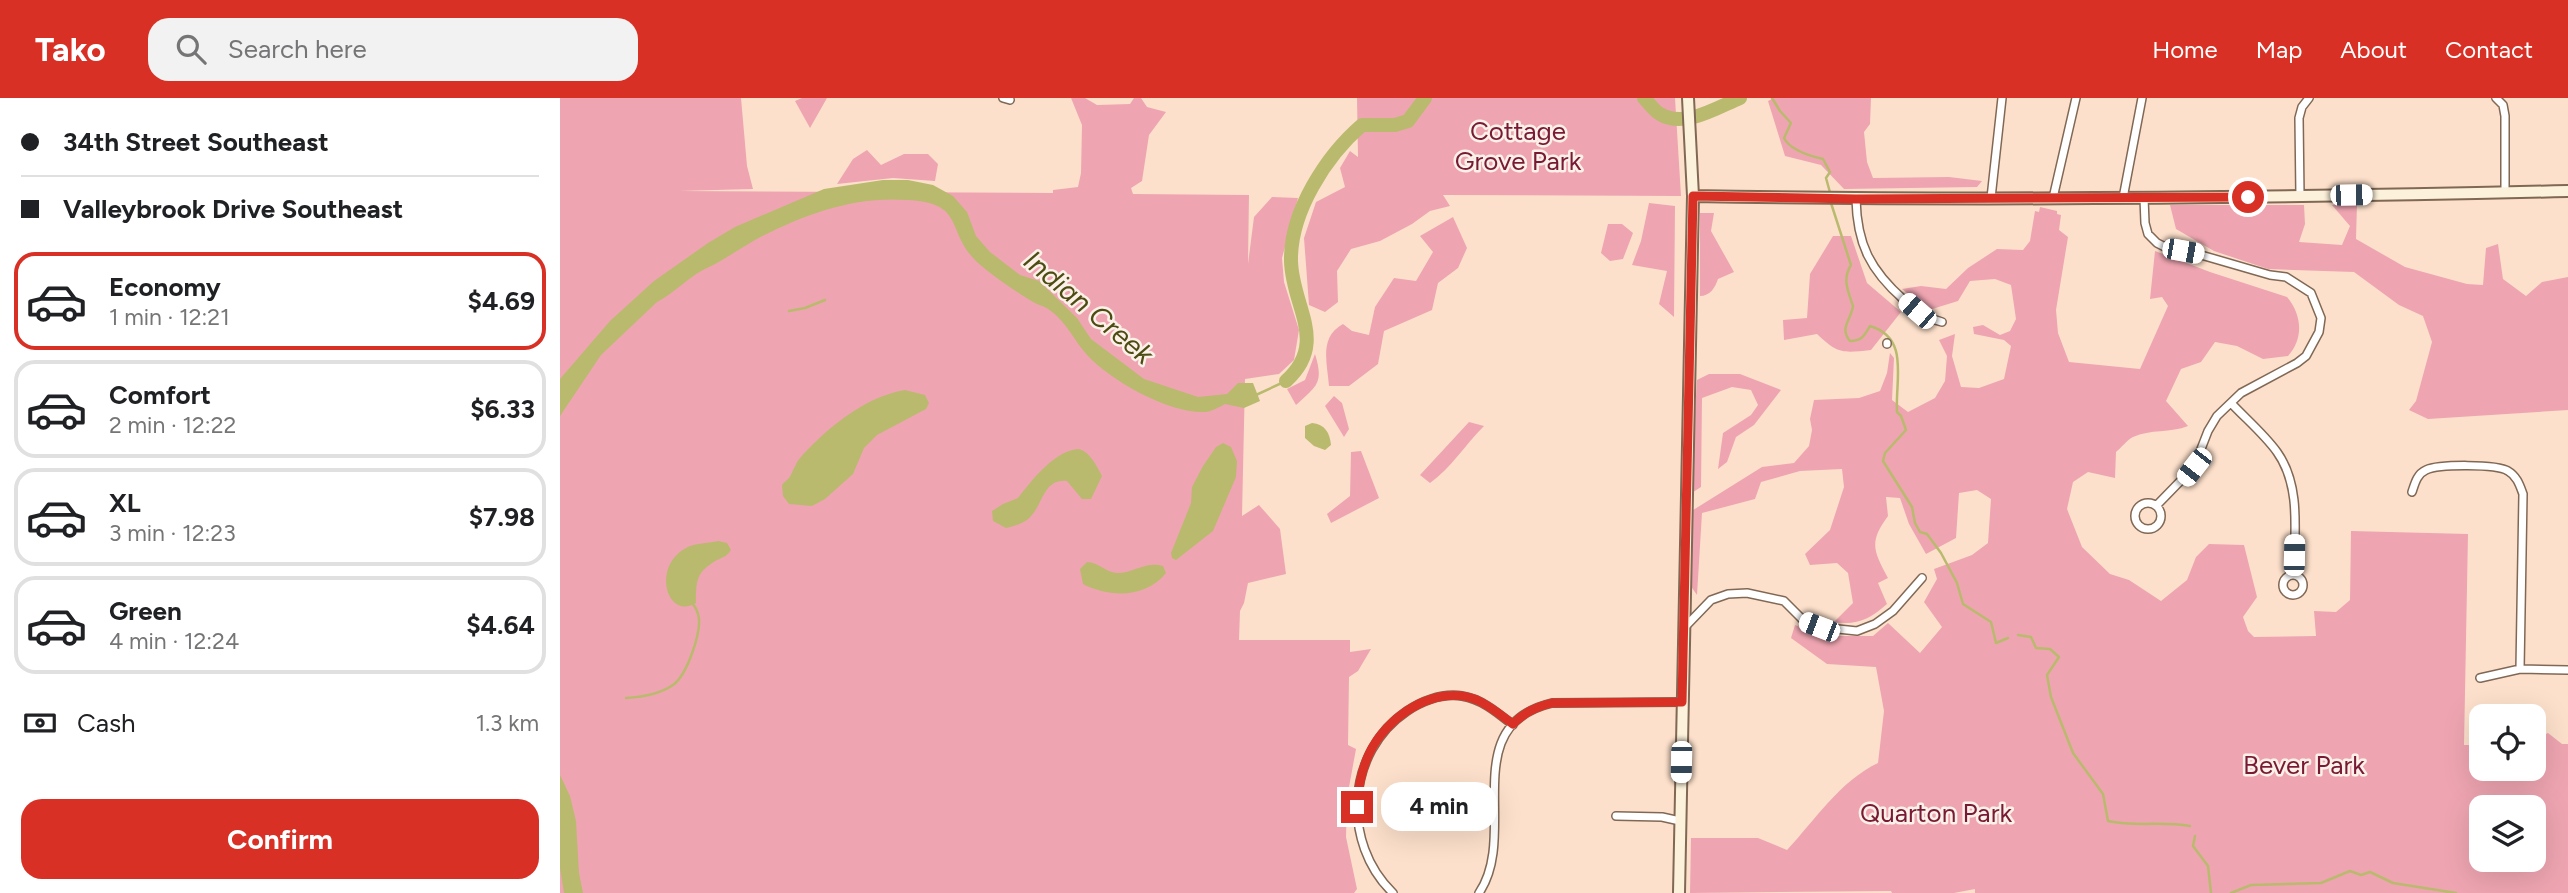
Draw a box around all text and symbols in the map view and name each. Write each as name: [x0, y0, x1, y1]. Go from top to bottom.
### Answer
search box: [148, 18, 638, 81]
text: Tako: [35, 30, 106, 69]
icon: search: [172, 30, 210, 68]
text: Search here: [228, 33, 367, 65]
text: Home: [2152, 35, 2218, 64]
text: Map: [2256, 35, 2302, 64]
text: About: [2340, 35, 2407, 64]
text: Contact: [2445, 35, 2533, 64]
park label: Cottage Grove Park: [1455, 115, 1582, 177]
text: 34th Street Southeast: [63, 126, 329, 158]
route start: [2232, 181, 2264, 213]
car: [2330, 184, 2373, 206]
text: Valleybrook Drive Southeast: [63, 193, 403, 225]
car: [2161, 237, 2206, 265]
water label: Indian Creek: [1017, 243, 1162, 372]
icon: car: [25, 270, 88, 333]
text: Economy: [109, 271, 221, 303]
text: $4.69: [468, 285, 535, 317]
car: [1895, 289, 1940, 333]
text: 1 min · 12:21: [109, 303, 230, 331]
icon: car: [25, 378, 88, 441]
text: Comfort: [109, 379, 211, 411]
text: $6.33: [470, 393, 535, 425]
text: 2 min · 12:22: [109, 411, 236, 439]
car: [2173, 444, 2216, 490]
icon: car: [25, 486, 88, 549]
text: XL: [109, 487, 141, 519]
text: $7.98: [469, 501, 535, 533]
text: 3 min · 12:23: [109, 519, 236, 547]
car: [2284, 534, 2305, 576]
icon: car: [25, 594, 88, 657]
text: Green: [109, 595, 182, 627]
text: $4.64: [466, 609, 535, 641]
car: [1796, 610, 1843, 644]
text: 4 min · 12:24: [109, 627, 239, 655]
icon: cash: [21, 704, 59, 742]
map controls: [2469, 704, 2546, 872]
button: locate: [2469, 704, 2546, 781]
text: Cash: [77, 707, 136, 739]
text: 1.3 km: [476, 709, 539, 737]
car: [1671, 741, 1692, 783]
park label: Bever Park: [2243, 749, 2365, 781]
callout: 4 min: [1382, 782, 1497, 832]
route end: [1341, 791, 1373, 823]
text: 4 min: [1409, 792, 1469, 820]
button: layers: [2469, 795, 2546, 872]
park label: Quarton Park: [1860, 797, 2012, 829]
button: Confirm: [21, 799, 539, 879]

